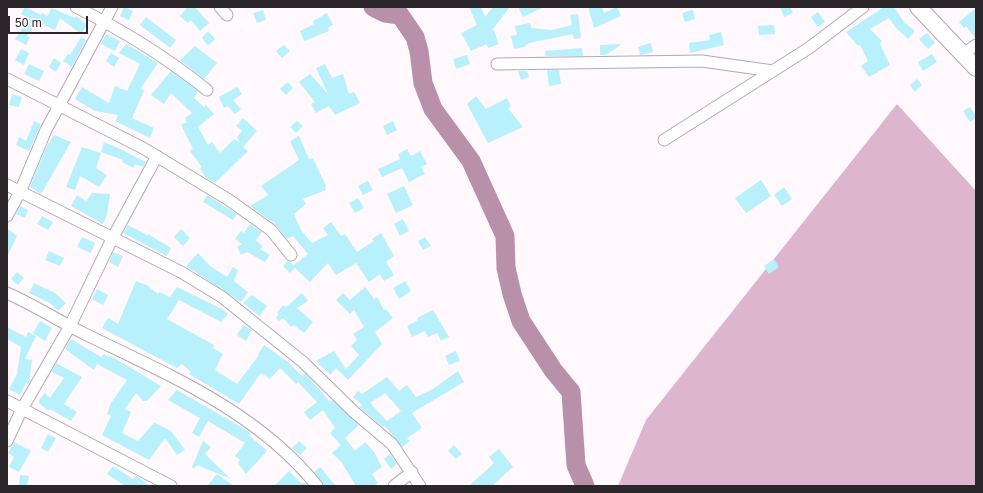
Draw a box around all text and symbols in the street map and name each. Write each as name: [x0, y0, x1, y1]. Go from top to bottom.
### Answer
scale bar: [10, 8, 90, 34]
text: 50 m: [15, 16, 42, 30]

